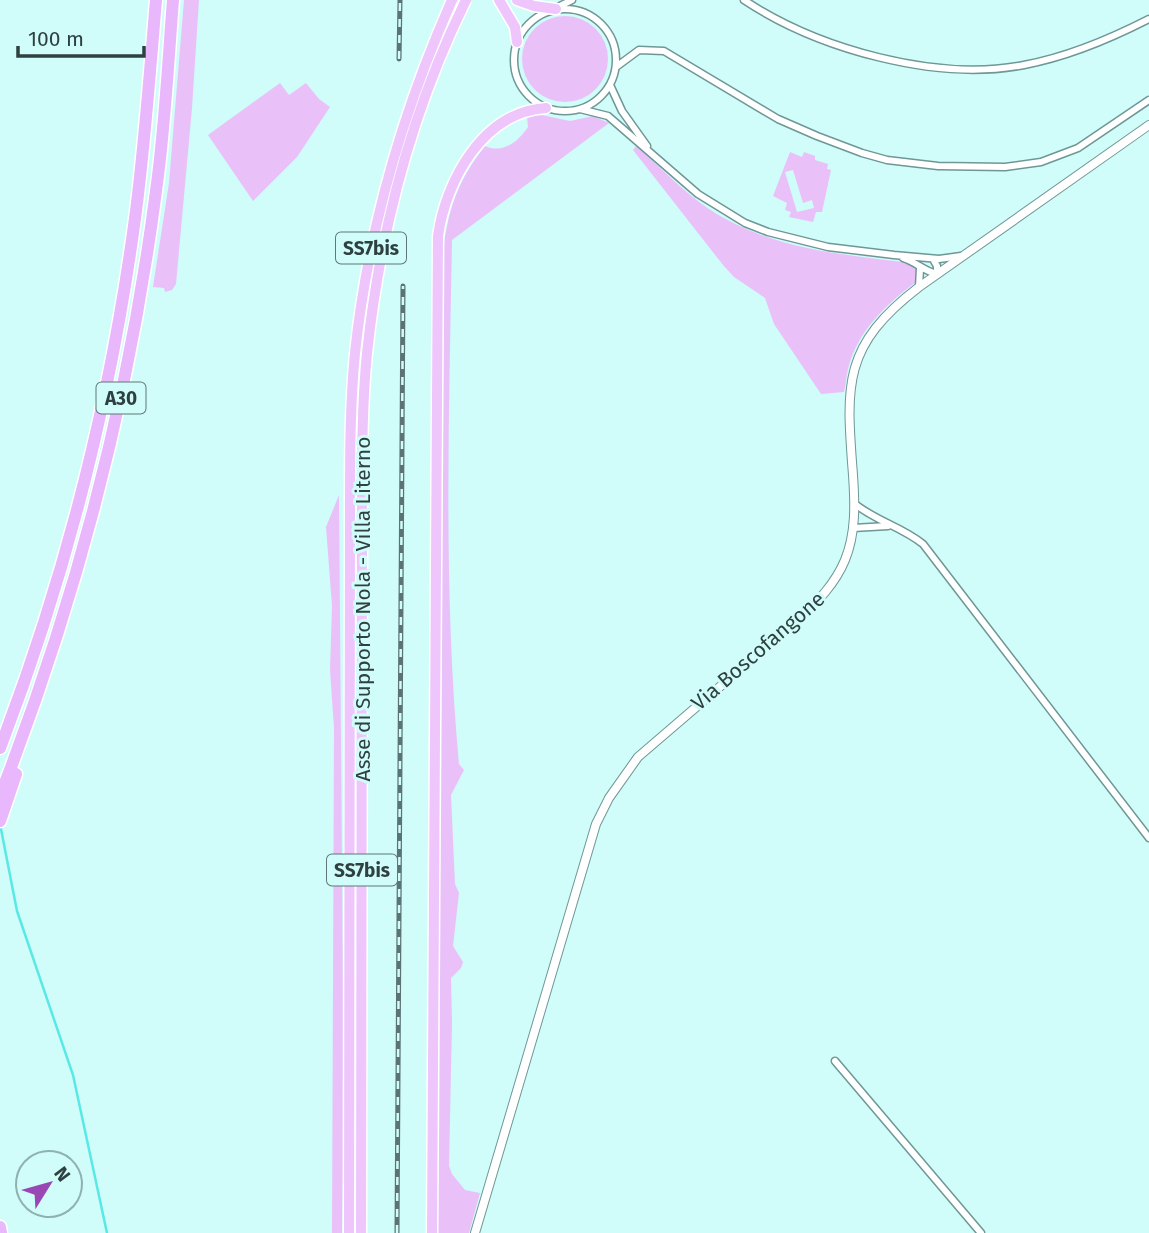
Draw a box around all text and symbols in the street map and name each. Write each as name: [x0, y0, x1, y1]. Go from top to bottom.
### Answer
scale bar: [18, 14, 144, 58]
text: 100 m: [28, 26, 84, 52]
road number: SS7bis: [336, 232, 406, 264]
road number: A30: [96, 382, 146, 414]
street label: Asse di Supporto Nola - Villa Literno: [350, 437, 376, 781]
street label: Via Boscofangone: [686, 586, 830, 716]
road number: SS7bis: [327, 855, 397, 886]
north arrow: [14, 1149, 84, 1219]
text: N: [49, 1162, 75, 1186]

